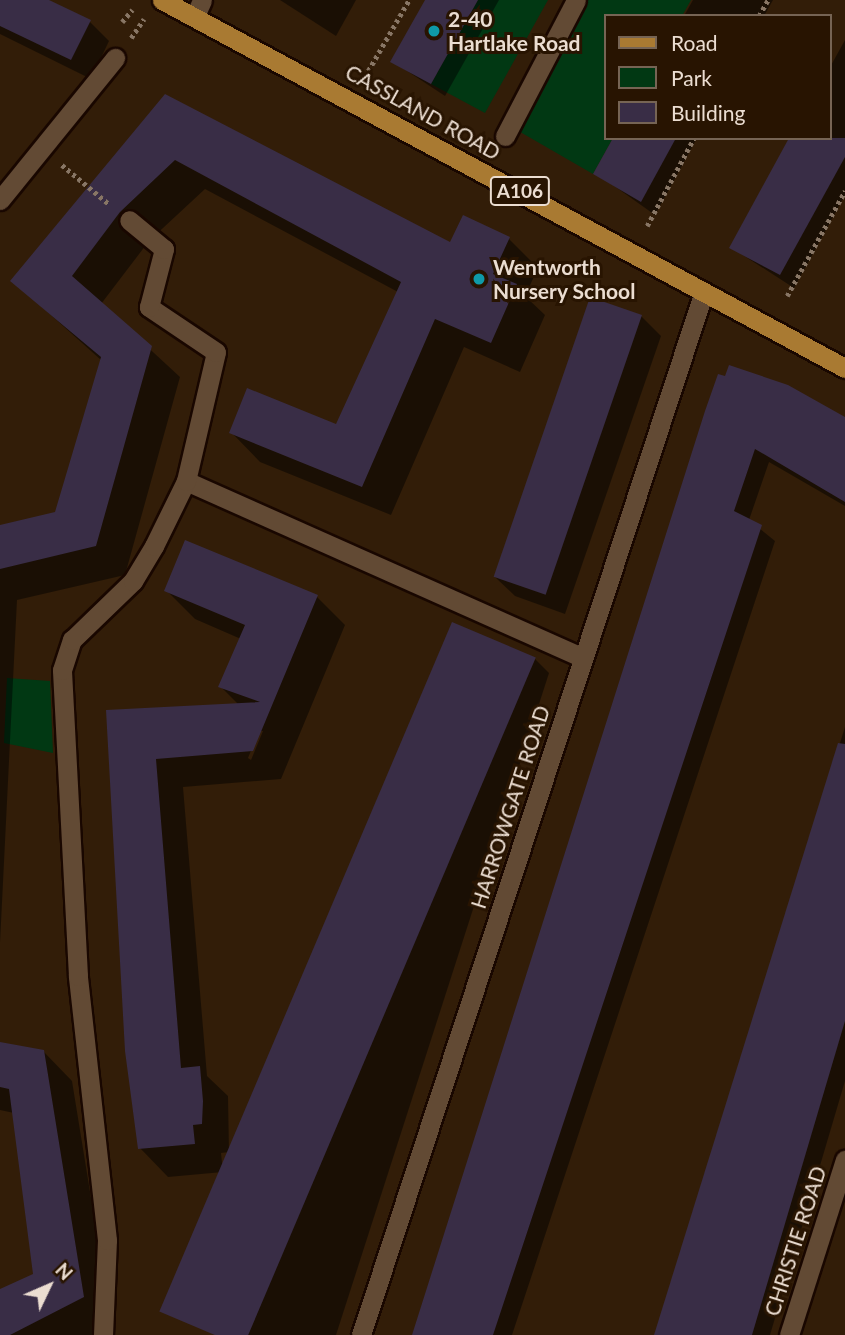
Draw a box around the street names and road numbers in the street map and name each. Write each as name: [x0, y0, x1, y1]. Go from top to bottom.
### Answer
street label: CASSLAND ROAD: [341, 59, 505, 165]
road number: A106: [489, 176, 552, 206]
street label: HARROWGATE ROAD: [465, 702, 555, 912]
street label: CHRISTIE ROAD: [759, 1163, 831, 1319]

